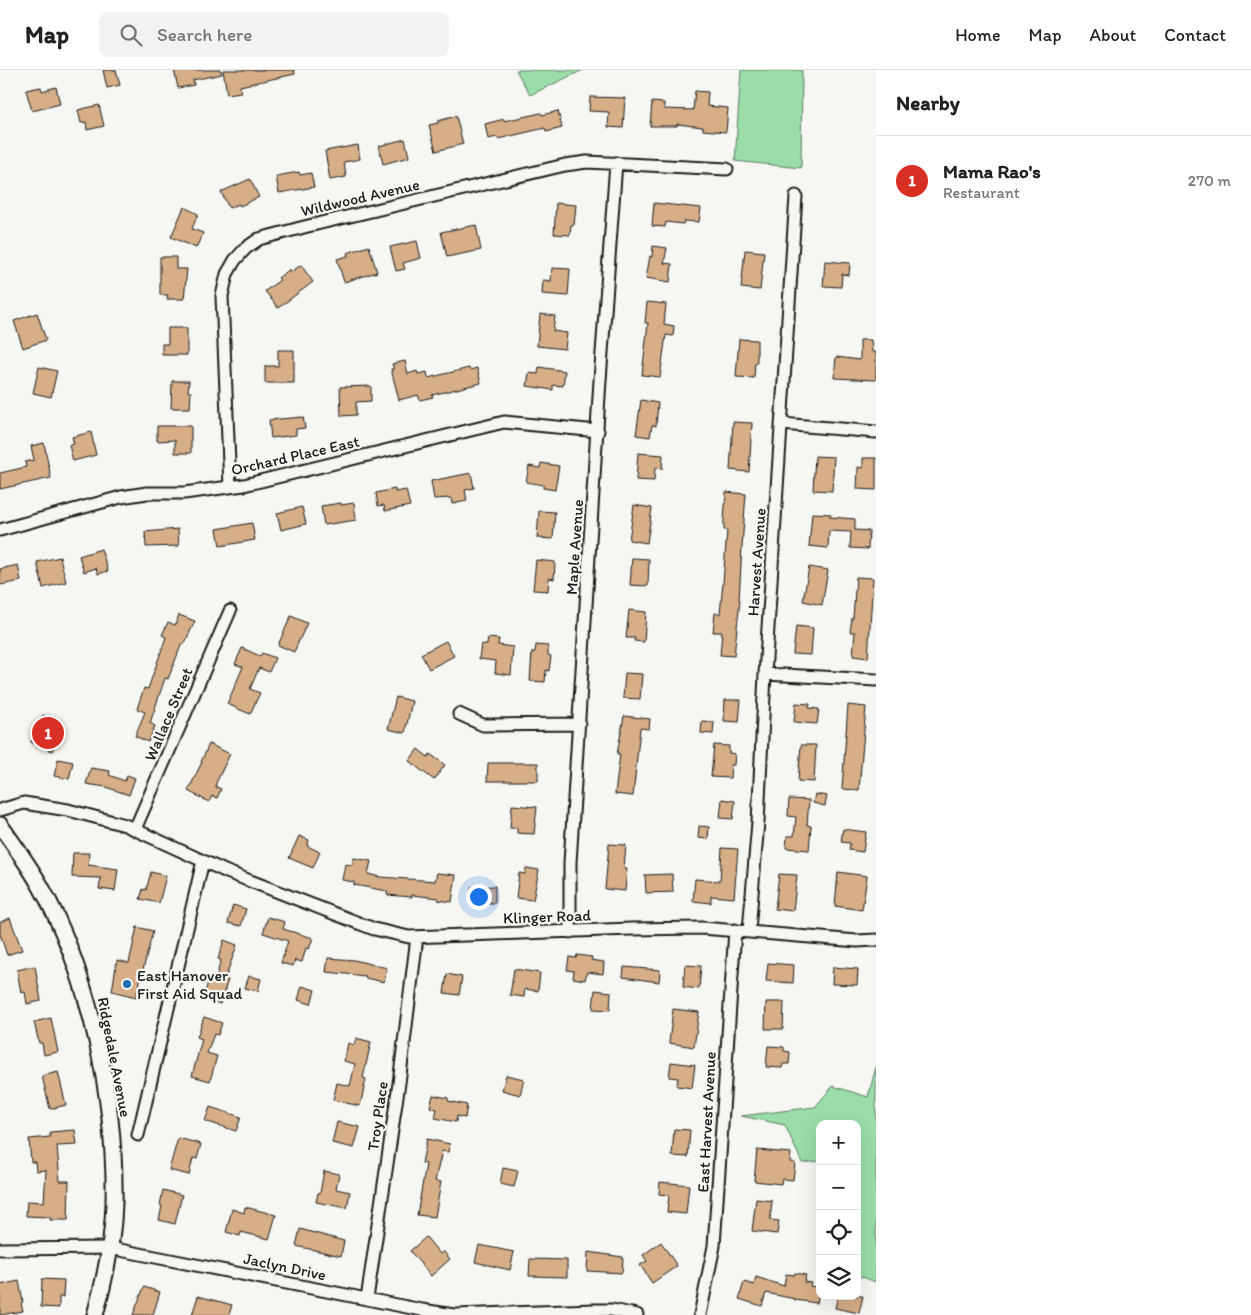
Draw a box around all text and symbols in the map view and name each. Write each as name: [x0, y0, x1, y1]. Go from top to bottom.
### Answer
search box: [99, 12, 449, 57]
text: Map: [25, 20, 69, 49]
icon: search: [117, 21, 145, 49]
text: Search here: [157, 23, 252, 46]
text: Home: [955, 24, 1001, 46]
text: Map: [1029, 24, 1062, 46]
text: About: [1090, 24, 1136, 46]
text: Contact: [1164, 24, 1226, 46]
text: Nearby: [896, 90, 960, 115]
text: Mama Rao's: [943, 160, 1041, 183]
text: 1: [908, 171, 916, 190]
text: 270 m: [1188, 171, 1231, 190]
street label: Wildwood Avenue: [299, 175, 422, 220]
text: Restaurant: [943, 183, 1020, 202]
street label: Orchard Place East: [229, 431, 361, 480]
street label: Maple Avenue: [562, 499, 587, 596]
street label: Harvest Avenue: [743, 507, 770, 617]
street label: Wallace Street: [140, 665, 197, 764]
pin: 1: [32, 714, 64, 752]
your location: [466, 884, 492, 910]
street label: Klinger Road: [503, 905, 592, 928]
place label: East Hanover First Aid Squad: [137, 966, 243, 1003]
marker: East Hanover First Aid Squad: [121, 978, 133, 990]
street label: Ridgedale Avenue: [94, 995, 135, 1119]
street label: East Harvest Avenue: [693, 1051, 720, 1193]
street label: Troy Place: [363, 1080, 392, 1152]
map controls: [816, 1120, 861, 1300]
button: +: [816, 1120, 861, 1165]
button: −: [816, 1165, 861, 1210]
button: locate: [816, 1210, 861, 1255]
street label: Jaclyn Drive: [242, 1248, 328, 1284]
button: layers: [816, 1255, 861, 1300]

